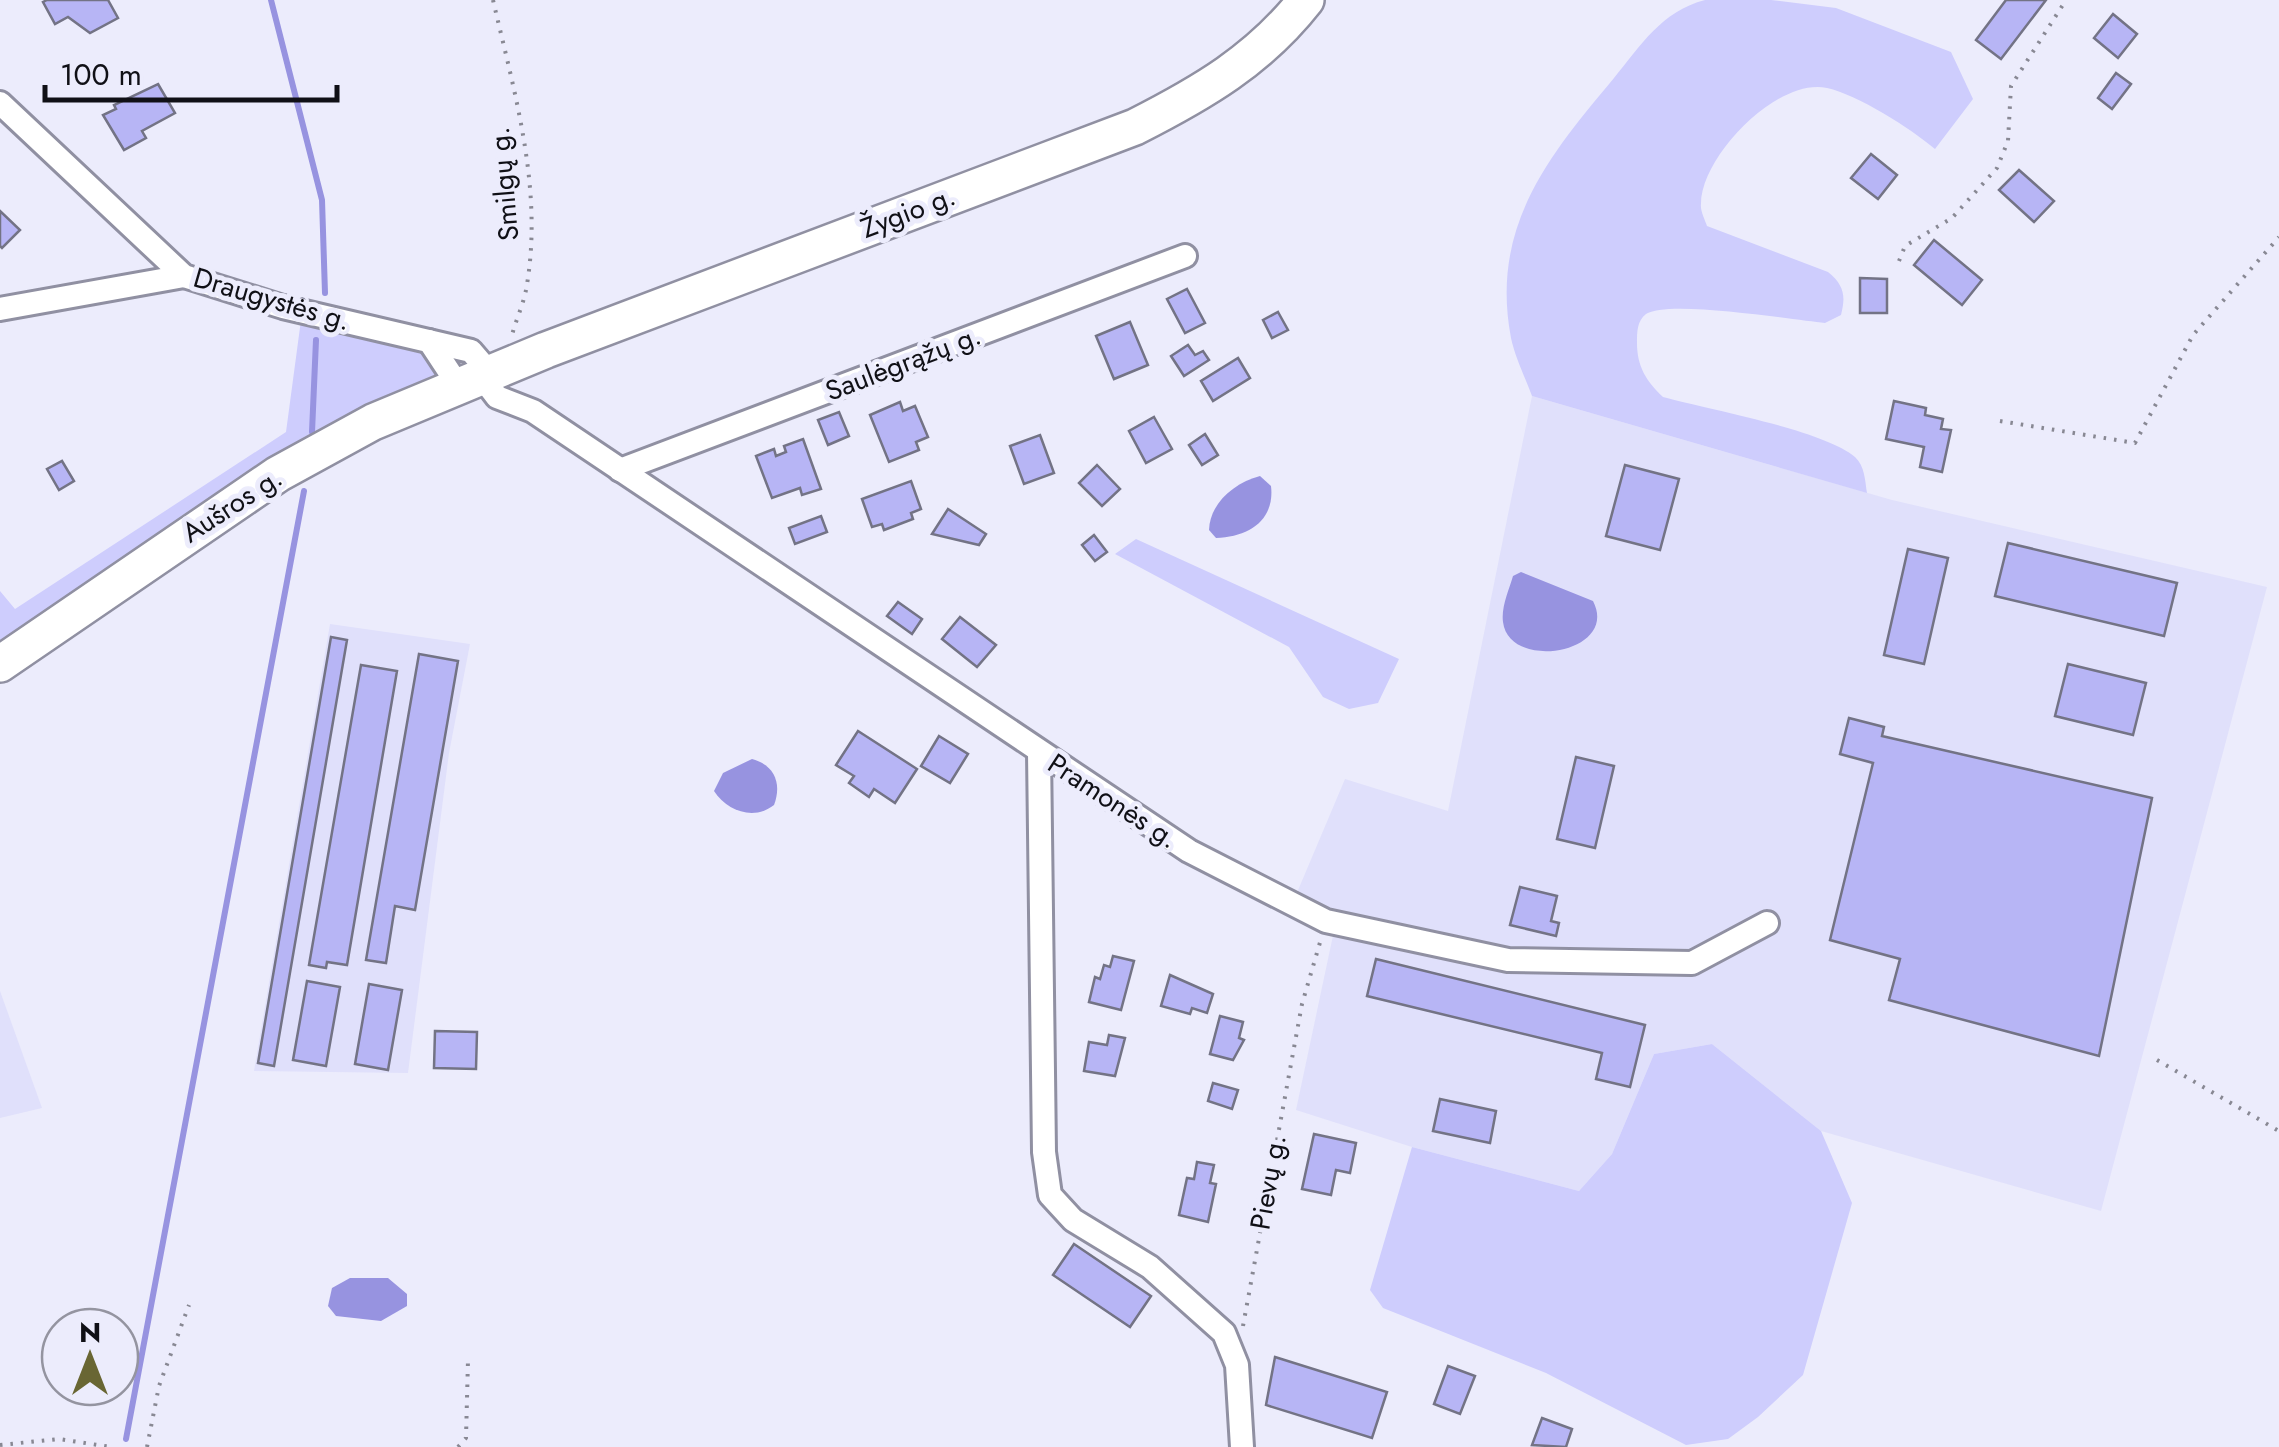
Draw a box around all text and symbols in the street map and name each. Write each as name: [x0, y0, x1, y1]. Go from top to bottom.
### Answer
scale bar: [45, 40, 338, 102]
text: 100 m: [60, 53, 142, 96]
street label: Smilgų g.: [479, 125, 529, 243]
street label: Žygio g.: [855, 175, 961, 249]
street label: Draugystės g.: [189, 257, 355, 341]
street label: Saulėgrąžų g.: [819, 315, 987, 411]
street label: Aušros g.: [174, 457, 290, 553]
street label: Pramonės g.: [1040, 743, 1186, 859]
street label: Pievų g.: [1239, 1131, 1297, 1233]
north arrow: [40, 1307, 140, 1407]
text: N: [79, 1312, 101, 1353]

